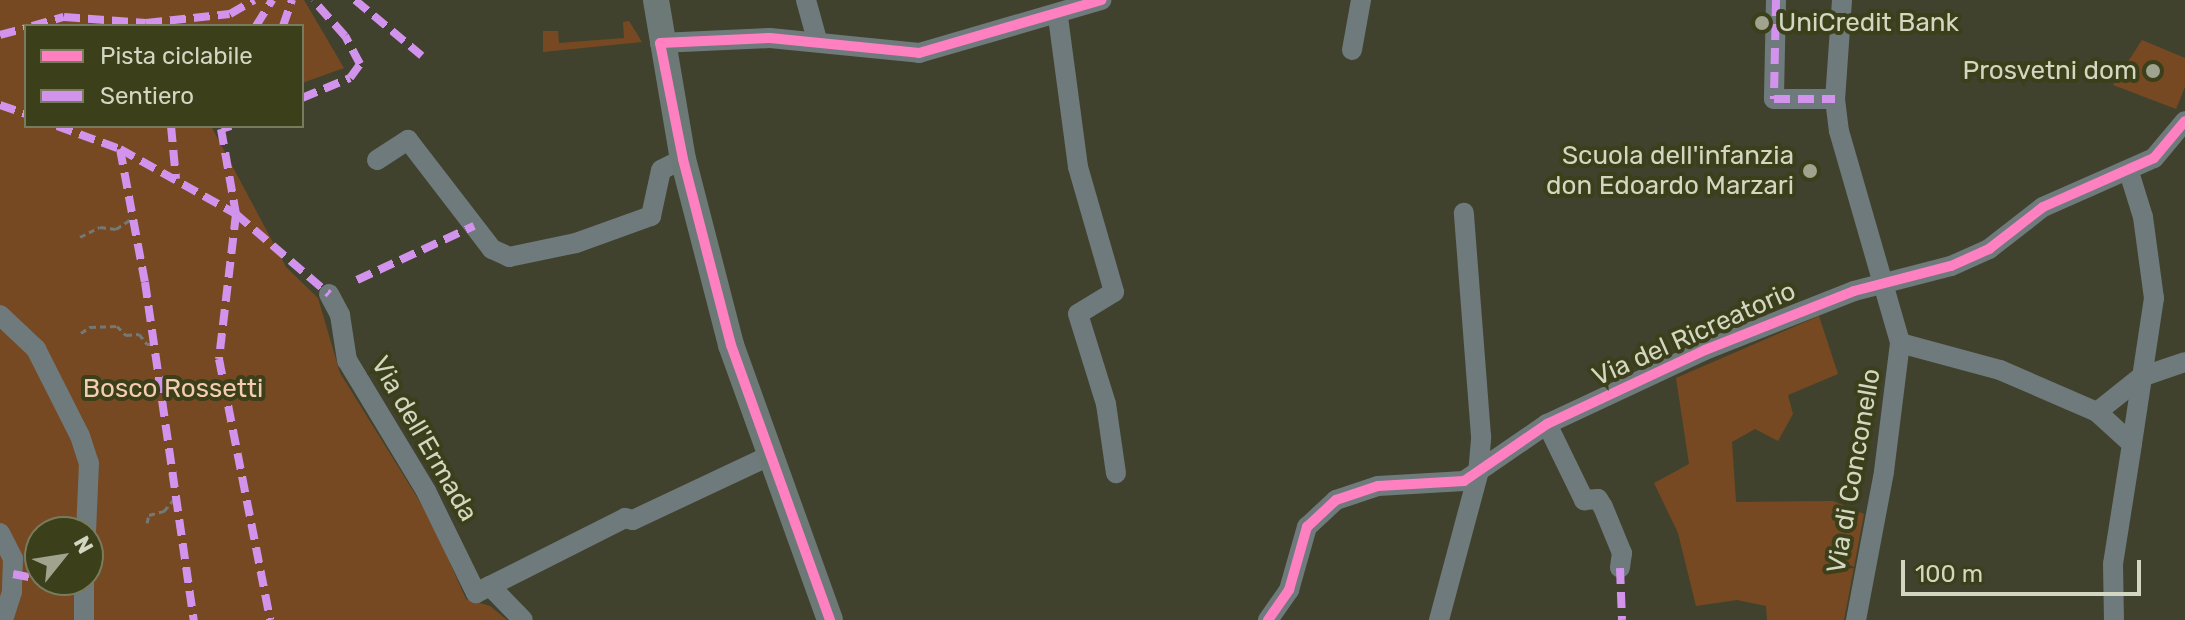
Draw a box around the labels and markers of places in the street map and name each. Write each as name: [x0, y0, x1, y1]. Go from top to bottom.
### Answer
place label: UniCredit Bank: [1778, 7, 1959, 39]
marker: UniCredit Bank: [1753, 14, 1771, 32]
place label: Prosvetni dom: [1962, 55, 2137, 87]
marker: Prosvetni dom: [2144, 62, 2162, 80]
place label: Scuola dell'infanzia don Edoardo Marzari: [1546, 140, 1794, 202]
marker: Scuola dell'infanzia don Edoardo Marzari: [1801, 162, 1819, 180]

